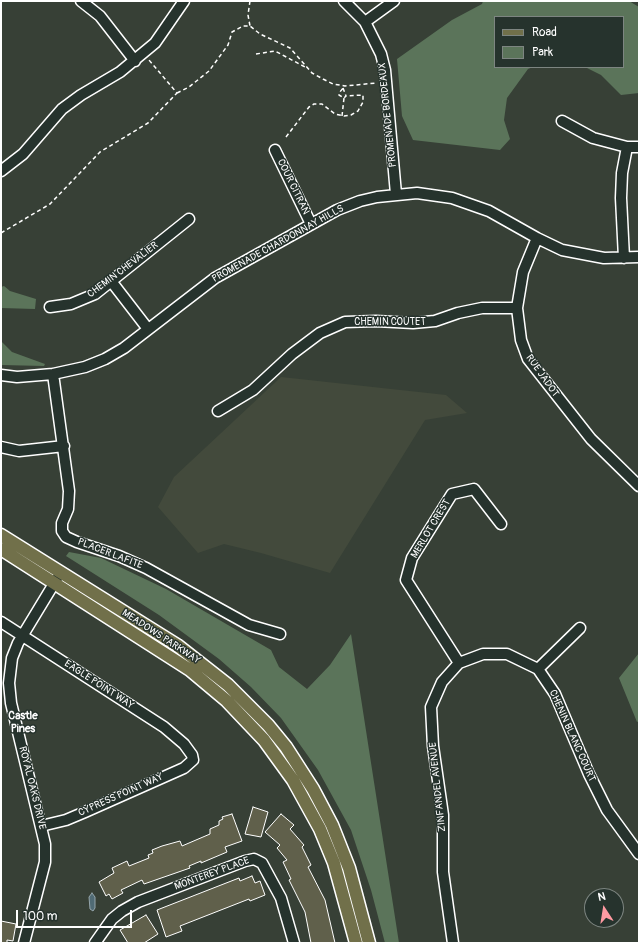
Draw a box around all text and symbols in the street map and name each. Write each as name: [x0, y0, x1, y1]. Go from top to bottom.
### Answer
legend: [494, 16, 624, 68]
text: Road: [532, 25, 557, 40]
text: Park: [532, 45, 553, 60]
street label: PROMENADE BORDEAUX: [377, 62, 399, 168]
street label: COUR CITRAN: [274, 157, 312, 217]
street label: PROMENADE CHARDONNAY HILLS: [210, 203, 346, 285]
street label: CHEMIN CHEVALIER: [85, 239, 161, 301]
street label: CHEMIN COUTET: [354, 316, 426, 328]
street label: RUE JADOT: [523, 352, 561, 400]
street label: MERLOT CREST: [409, 497, 453, 561]
street label: PLACER LAFITE: [76, 536, 144, 572]
street label: MEADOWS PARKWAY: [120, 607, 202, 667]
street label: EAGLE POINT WAY: [62, 658, 136, 712]
street label: CHENIN BLANC COURT: [546, 688, 598, 784]
district label: Castle Pines: [8, 709, 38, 735]
street label: ZINFANDEL AVENUE: [427, 742, 449, 832]
street label: ROYAL OAKS DRIVE: [16, 745, 48, 831]
street label: CYPRESS POINT WAY: [77, 771, 165, 819]
street label: MONTEREY PLACE: [173, 855, 251, 893]
north arrow: [584, 888, 624, 928]
text: N: [597, 890, 607, 904]
scale bar: [18, 902, 134, 928]
text: 100 m: [23, 909, 57, 924]

